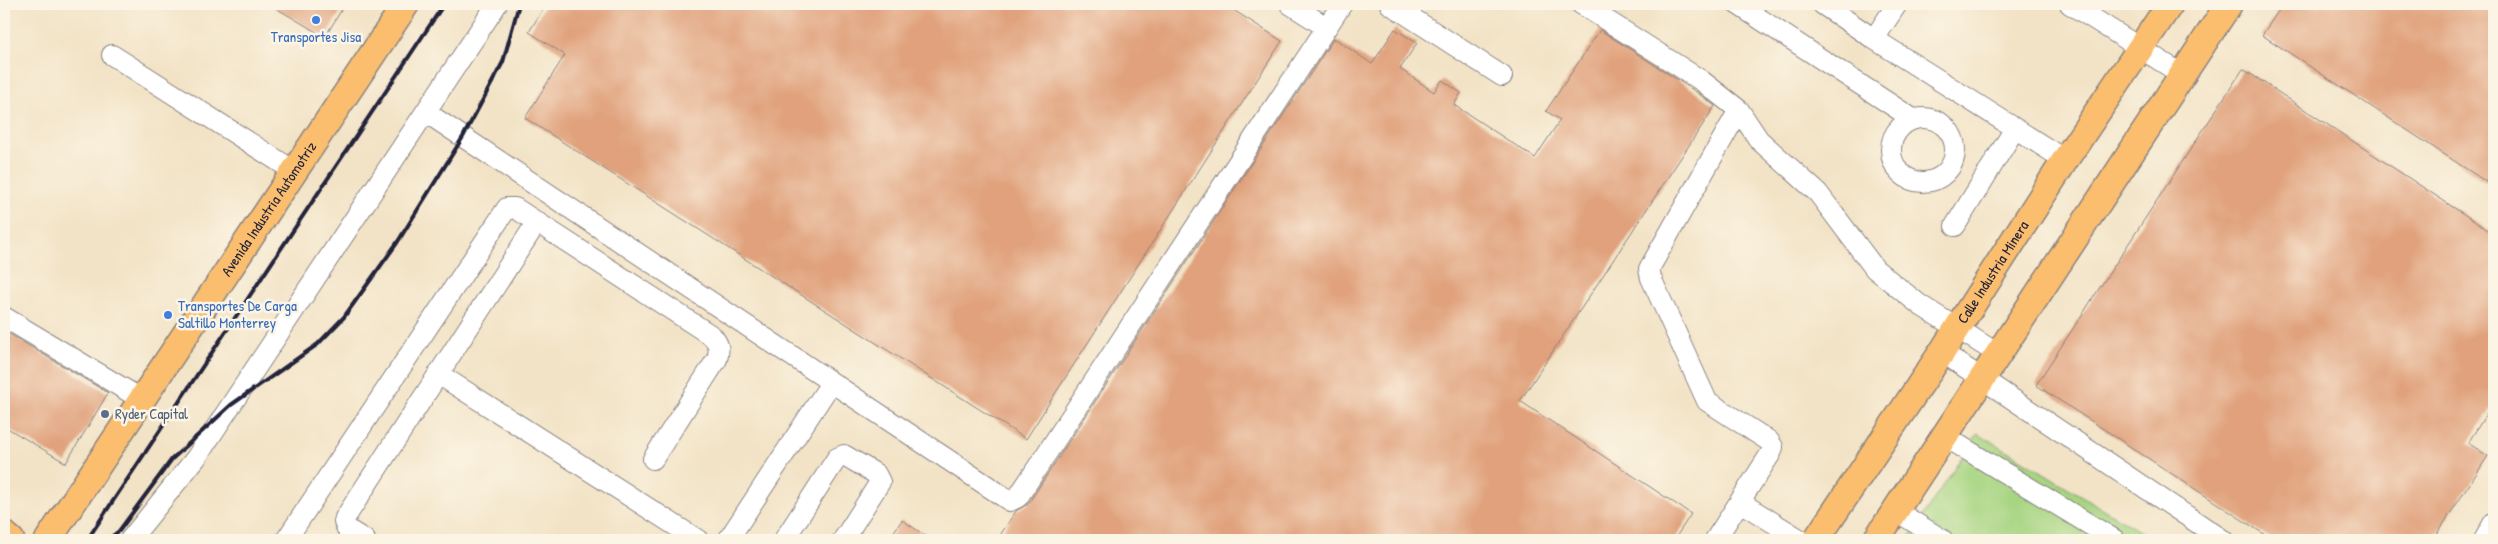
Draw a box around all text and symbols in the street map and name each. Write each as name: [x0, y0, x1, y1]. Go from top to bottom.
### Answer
marker: Transportes Jisa: [310, 14, 322, 26]
place label: Transportes Jisa: [271, 26, 361, 47]
street label: Avenida Industria Automotriz: [216, 137, 322, 280]
street label: Calle Industria Minera: [1952, 216, 2033, 328]
place label: Transportes De Carga Saltillo Monterrey: [178, 295, 297, 333]
marker: Transportes De Carga Saltillo Monterrey: [162, 309, 174, 321]
place label: Ryder Capital: [115, 403, 188, 424]
marker: Ryder Capital: [99, 408, 111, 420]

